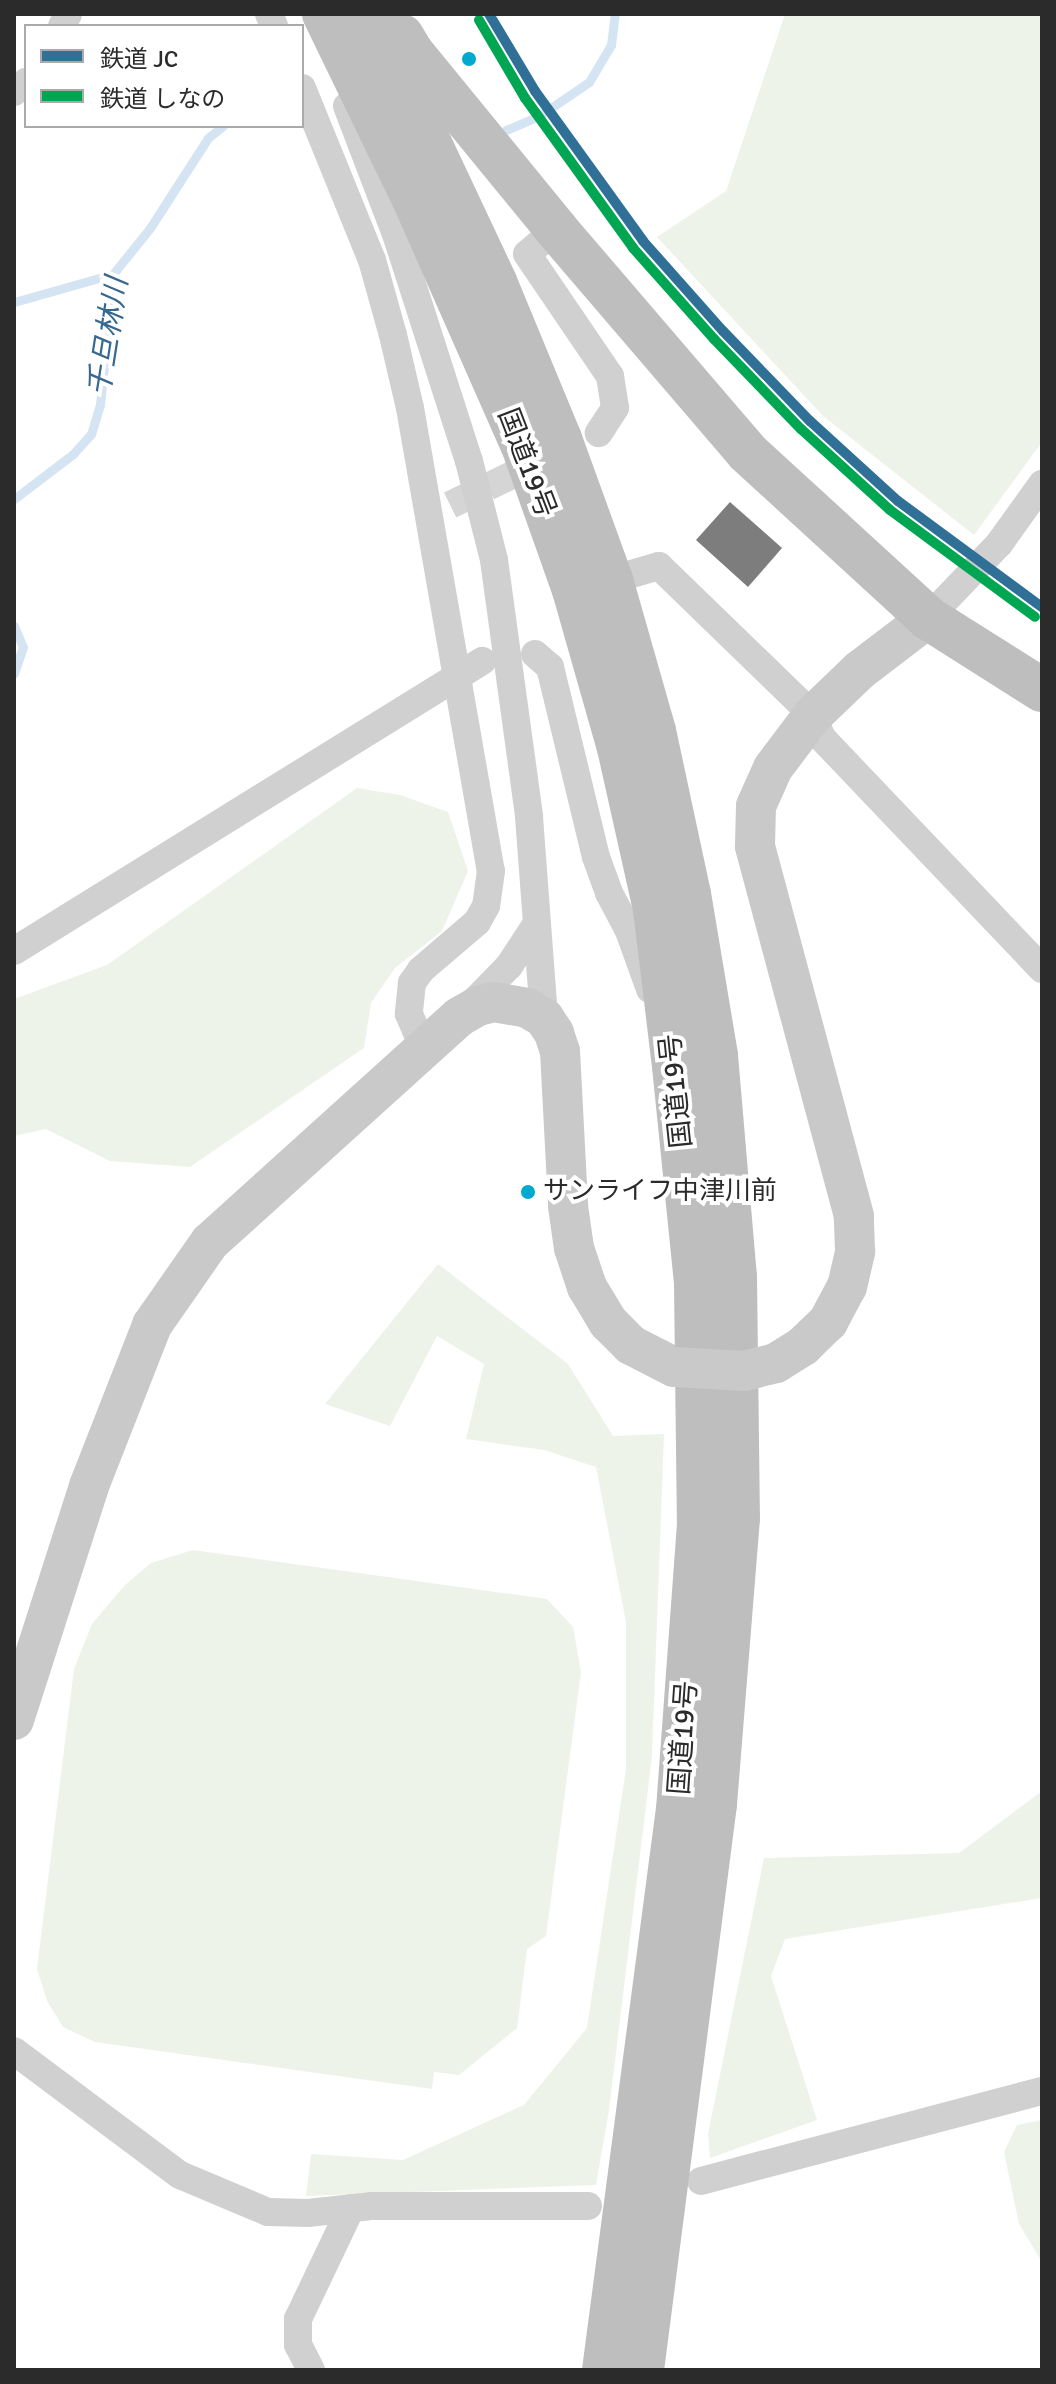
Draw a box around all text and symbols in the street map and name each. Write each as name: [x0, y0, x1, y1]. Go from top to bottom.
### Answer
legend: [24, 24, 304, 128]
text: 鉄道 JC: [100, 44, 178, 74]
unlabelled marker: [461, 51, 477, 67]
text: 鉄道 しなの: [100, 84, 225, 114]
water label: 千旦林川: [82, 275, 136, 399]
street label: 国道19号: [491, 404, 563, 522]
street label: 国道19号: [653, 1032, 699, 1150]
place label: サンライフ中津川前: [543, 1176, 777, 1208]
marker: サンライフ中津川前: [520, 1184, 536, 1200]
street label: 国道19号: [662, 1680, 704, 1796]

